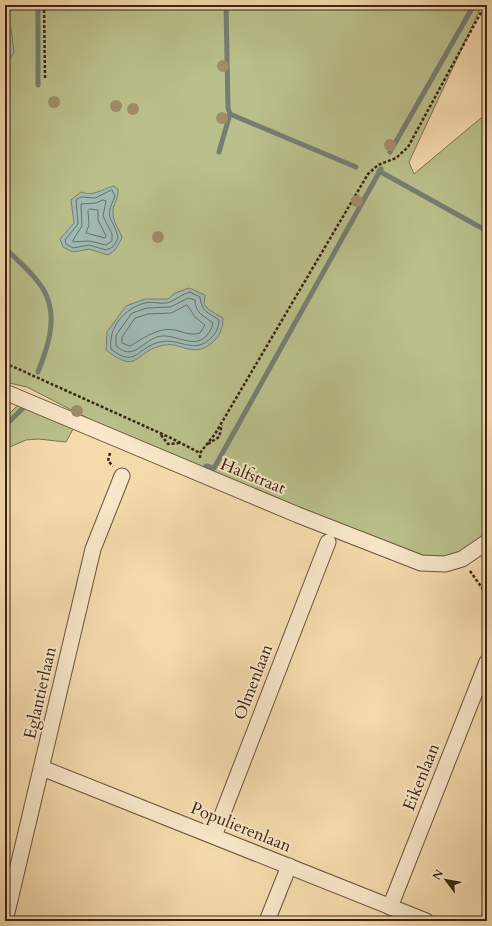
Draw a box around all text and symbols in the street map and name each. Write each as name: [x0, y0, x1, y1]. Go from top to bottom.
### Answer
street label: Halfstraat: [217, 453, 290, 500]
street label: Olmenlaan: [228, 640, 278, 723]
street label: Eglantierlaan: [18, 644, 62, 741]
street label: Eikenlaan: [397, 740, 445, 814]
street label: Populierenlaan: [187, 796, 295, 858]
north arrow: [426, 860, 466, 900]
text: N: [429, 867, 447, 883]

